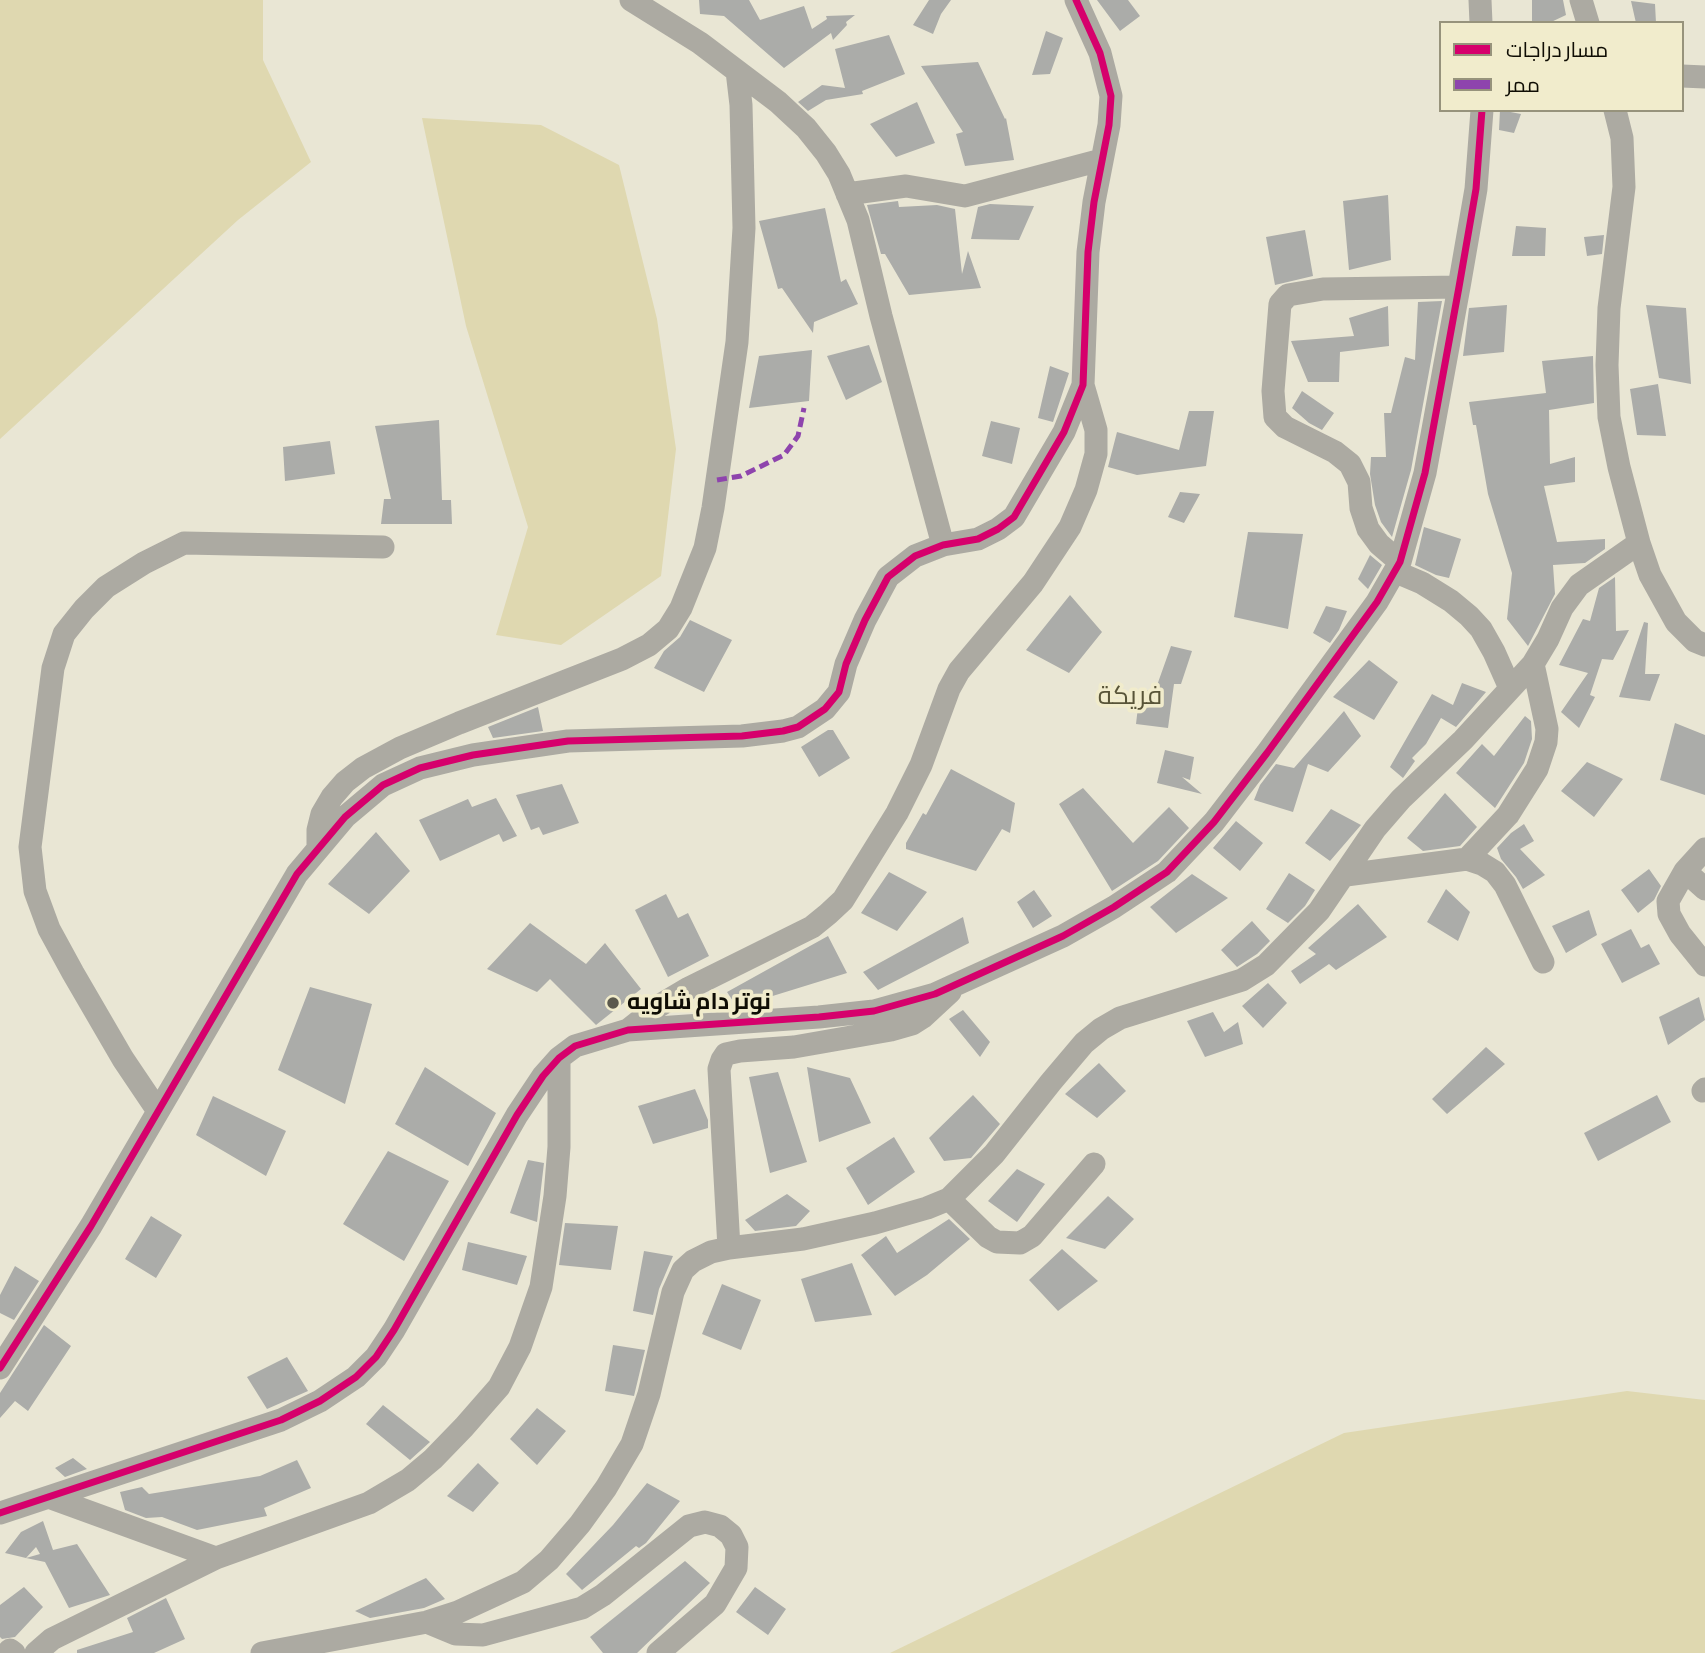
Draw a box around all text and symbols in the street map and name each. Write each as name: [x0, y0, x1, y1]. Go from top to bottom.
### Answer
legend: [1439, 21, 1684, 112]
text: مسار دراجات: [1506, 38, 1608, 63]
text: ممر: [1506, 73, 1540, 98]
district label: فريكة: [1098, 681, 1162, 713]
place label: نوتر دام شاويه: [627, 989, 771, 1017]
marker: نوتر دام شاويه: [605, 995, 621, 1011]

